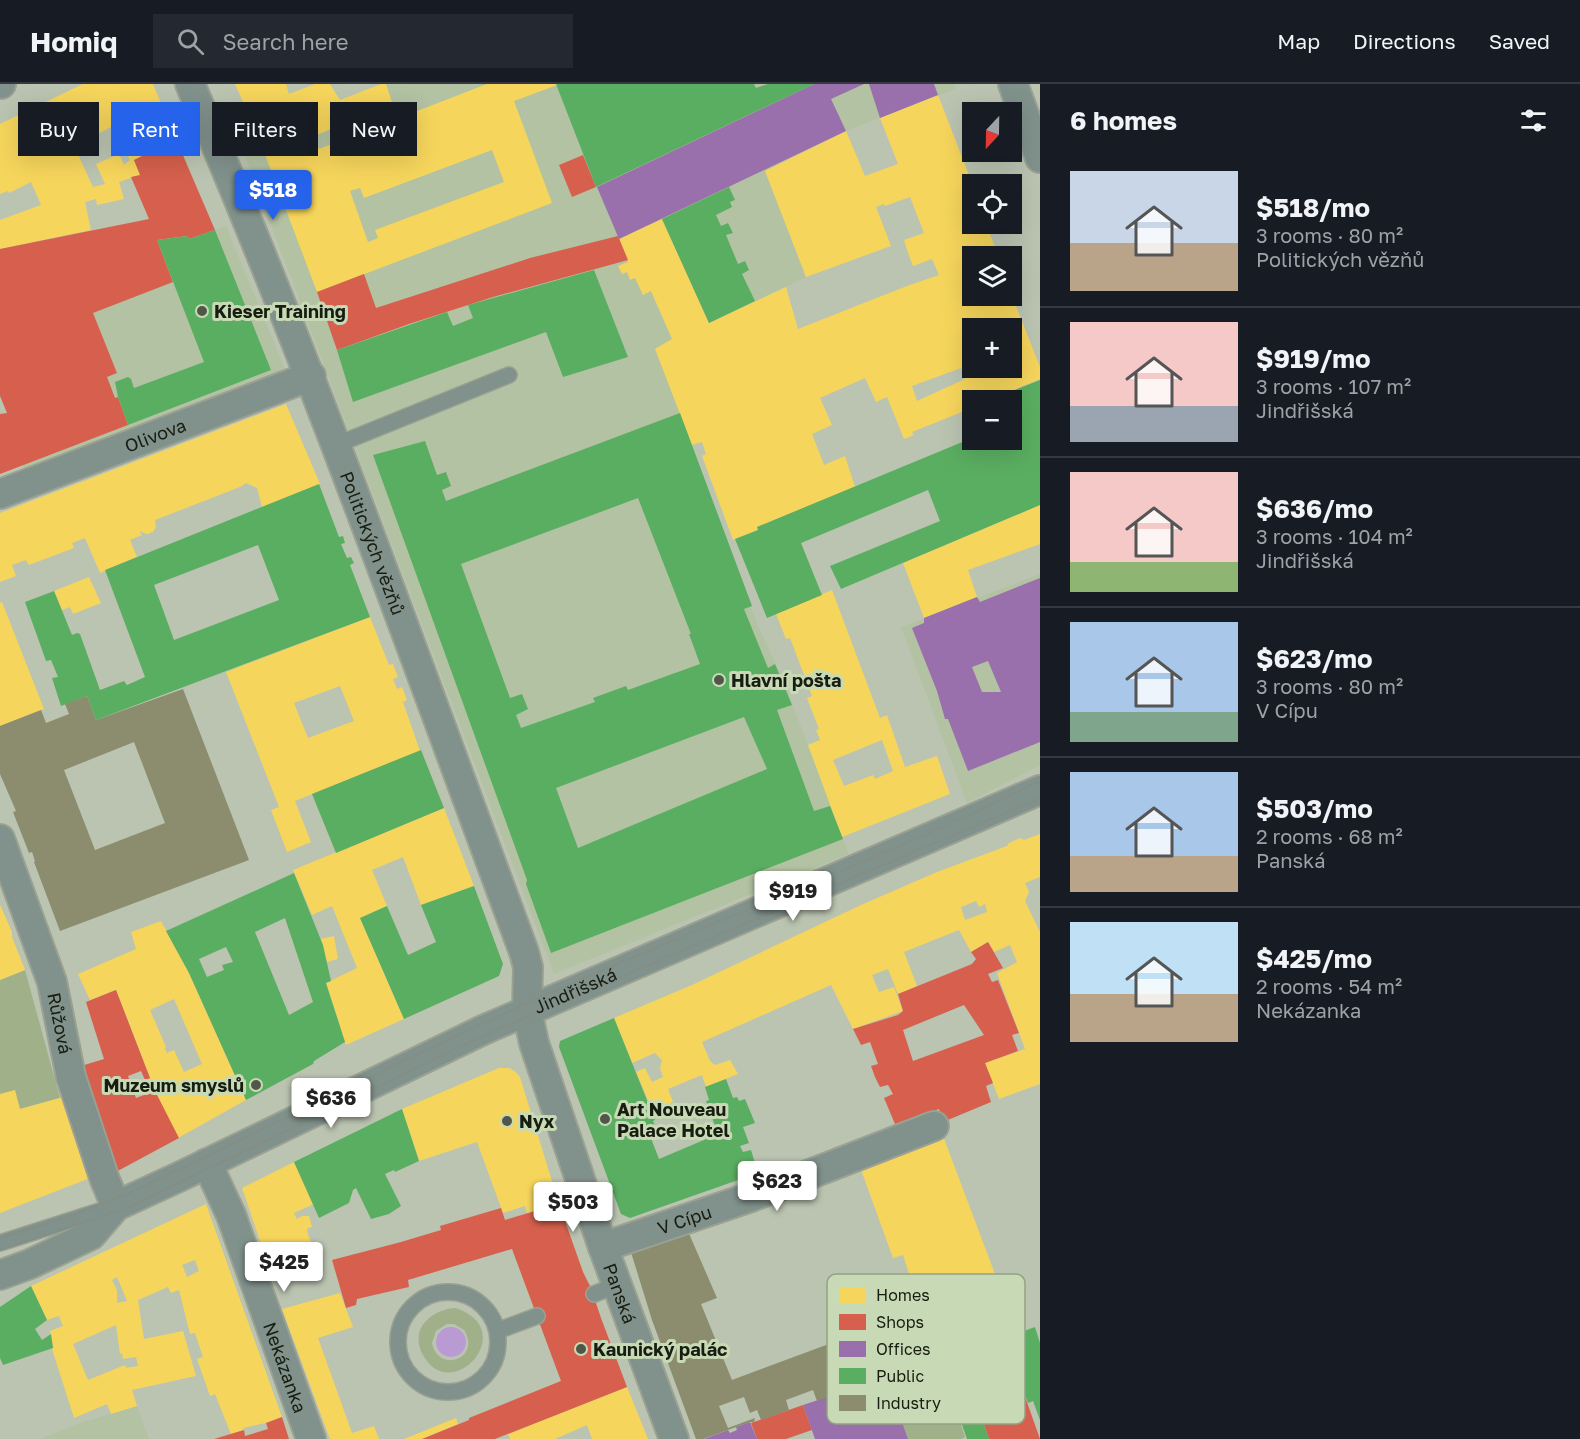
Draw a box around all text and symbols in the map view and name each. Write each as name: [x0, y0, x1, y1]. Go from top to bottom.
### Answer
search box: [153, 14, 573, 68]
text: Homiq: [30, 25, 117, 58]
icon: search: [174, 25, 207, 58]
text: Search here: [222, 28, 349, 55]
text: Map: [1277, 28, 1320, 54]
text: Directions: [1353, 28, 1456, 54]
text: Saved: [1489, 28, 1550, 54]
chip: Buy: [18, 102, 99, 156]
chip: Rent: [111, 102, 200, 156]
chip: Filters: [212, 102, 318, 156]
chip: New: [330, 102, 417, 156]
north arrow: [962, 102, 1022, 162]
map controls: [962, 102, 1022, 450]
icon: filters: [1517, 104, 1550, 137]
text: 6 homes: [1070, 105, 1177, 136]
pin: $518: [237, 170, 309, 221]
button: locate: [962, 174, 1022, 234]
text: $518: [249, 177, 297, 201]
text: $518/mo: [1256, 192, 1370, 223]
icon: home: [1118, 195, 1190, 267]
text: 3 rooms · 80 m²: [1256, 223, 1403, 247]
button: layers: [962, 246, 1022, 306]
text: Politických vězňů: [1256, 247, 1424, 271]
place label: Kieser Training: [214, 300, 346, 322]
marker: Kieser Training: [195, 304, 209, 318]
button: +: [962, 318, 1022, 378]
text: $919/mo: [1256, 343, 1371, 374]
icon: home: [1118, 346, 1190, 418]
text: 3 rooms · 107 m²: [1256, 374, 1411, 398]
button: −: [962, 390, 1022, 450]
text: Jindřišská: [1256, 398, 1354, 422]
street label: Olivova: [121, 414, 189, 457]
street label: Politických vězňů: [336, 468, 410, 618]
text: $636/mo: [1256, 493, 1373, 524]
icon: home: [1118, 496, 1190, 568]
text: 3 rooms · 104 m²: [1256, 524, 1413, 548]
text: Jindřišská: [1256, 548, 1354, 572]
text: $623/mo: [1256, 643, 1372, 674]
icon: home: [1118, 646, 1190, 718]
place label: Hlavní pošta: [731, 669, 842, 691]
marker: Hlavní pošta: [712, 673, 726, 687]
text: 3 rooms · 80 m²: [1256, 674, 1403, 698]
text: V Cípu: [1256, 698, 1318, 722]
text: $503/mo: [1256, 793, 1373, 824]
icon: home: [1118, 796, 1190, 868]
text: 2 rooms · 68 m²: [1256, 824, 1403, 848]
text: Panská: [1256, 848, 1326, 872]
pin: $919: [757, 871, 829, 922]
text: $919: [768, 878, 818, 902]
text: $425/mo: [1256, 943, 1372, 974]
icon: home: [1118, 946, 1190, 1018]
street label: Jindřišská: [530, 963, 620, 1018]
text: 2 rooms · 54 m²: [1256, 974, 1402, 998]
street label: Růžová: [43, 990, 77, 1056]
text: Nekázanka: [1256, 998, 1361, 1022]
place label: Muzeum smyslů: [104, 1074, 244, 1096]
marker: Muzeum smyslů: [249, 1078, 263, 1092]
pin: $636: [295, 1078, 367, 1129]
text: $636: [306, 1085, 357, 1109]
place label: Art Nouveau Palace Hotel: [617, 1098, 729, 1141]
place label: Nyx: [519, 1110, 555, 1132]
marker: Art Nouveau Palace Hotel: [598, 1112, 612, 1126]
marker: Nyx: [500, 1114, 514, 1128]
pin: $623: [741, 1161, 813, 1212]
text: $623: [752, 1168, 802, 1192]
pin: $503: [537, 1182, 609, 1233]
text: $503: [548, 1189, 598, 1213]
street label: V Cípu: [655, 1200, 714, 1239]
pin: $425: [248, 1242, 320, 1293]
text: $425: [259, 1249, 309, 1273]
street label: Panská: [599, 1260, 641, 1326]
legend: [827, 1274, 1025, 1424]
text: Homes: [876, 1285, 930, 1305]
text: Shops: [876, 1312, 924, 1332]
street label: Nekázanka: [259, 1319, 312, 1416]
place label: Kaunický palác: [593, 1338, 727, 1360]
text: Offices: [876, 1339, 930, 1359]
marker: Kaunický palác: [574, 1342, 588, 1356]
text: Public: [876, 1366, 924, 1386]
text: Industry: [876, 1393, 941, 1413]

